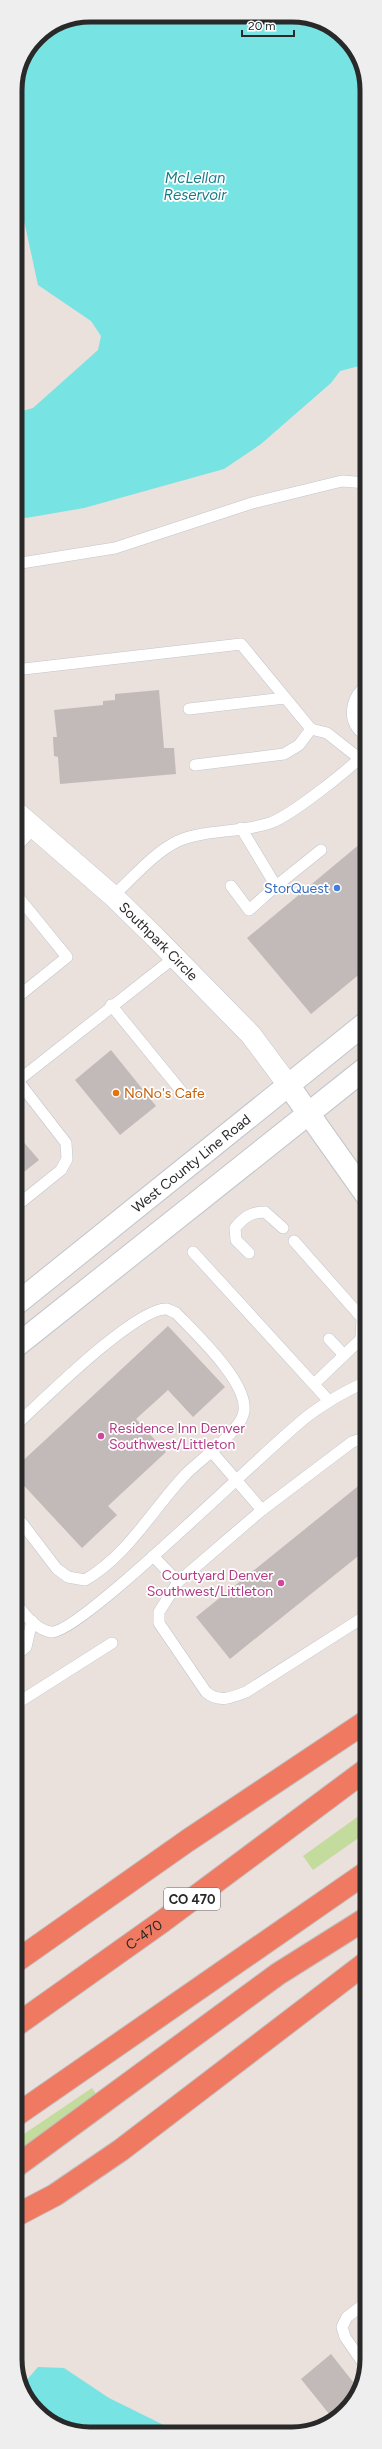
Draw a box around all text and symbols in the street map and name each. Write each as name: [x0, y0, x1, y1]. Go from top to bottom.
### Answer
scale bar: [242, 12, 294, 38]
text: 20 m: [248, 19, 276, 33]
water label: McLellan Reservoir: [164, 169, 227, 204]
place label: StorQuest: [264, 880, 329, 897]
marker: StorQuest: [332, 883, 342, 893]
street label: Southpark Circle: [115, 899, 201, 985]
place label: NoNo's Cafe: [124, 1085, 205, 1102]
marker: NoNo's Cafe: [111, 1088, 121, 1098]
street label: West County Line Road: [129, 1111, 254, 1217]
place label: Residence Inn Denver Southwest/Littleton: [109, 1420, 245, 1453]
marker: Residence Inn Denver Southwest/Littleton: [96, 1431, 106, 1441]
place label: Courtyard Denver Southwest/Littleton: [147, 1567, 273, 1600]
marker: Courtyard Denver Southwest/Littleton: [276, 1578, 286, 1588]
road number: CO 470: [164, 1888, 220, 1910]
street label: C-470: [122, 1916, 166, 1954]

